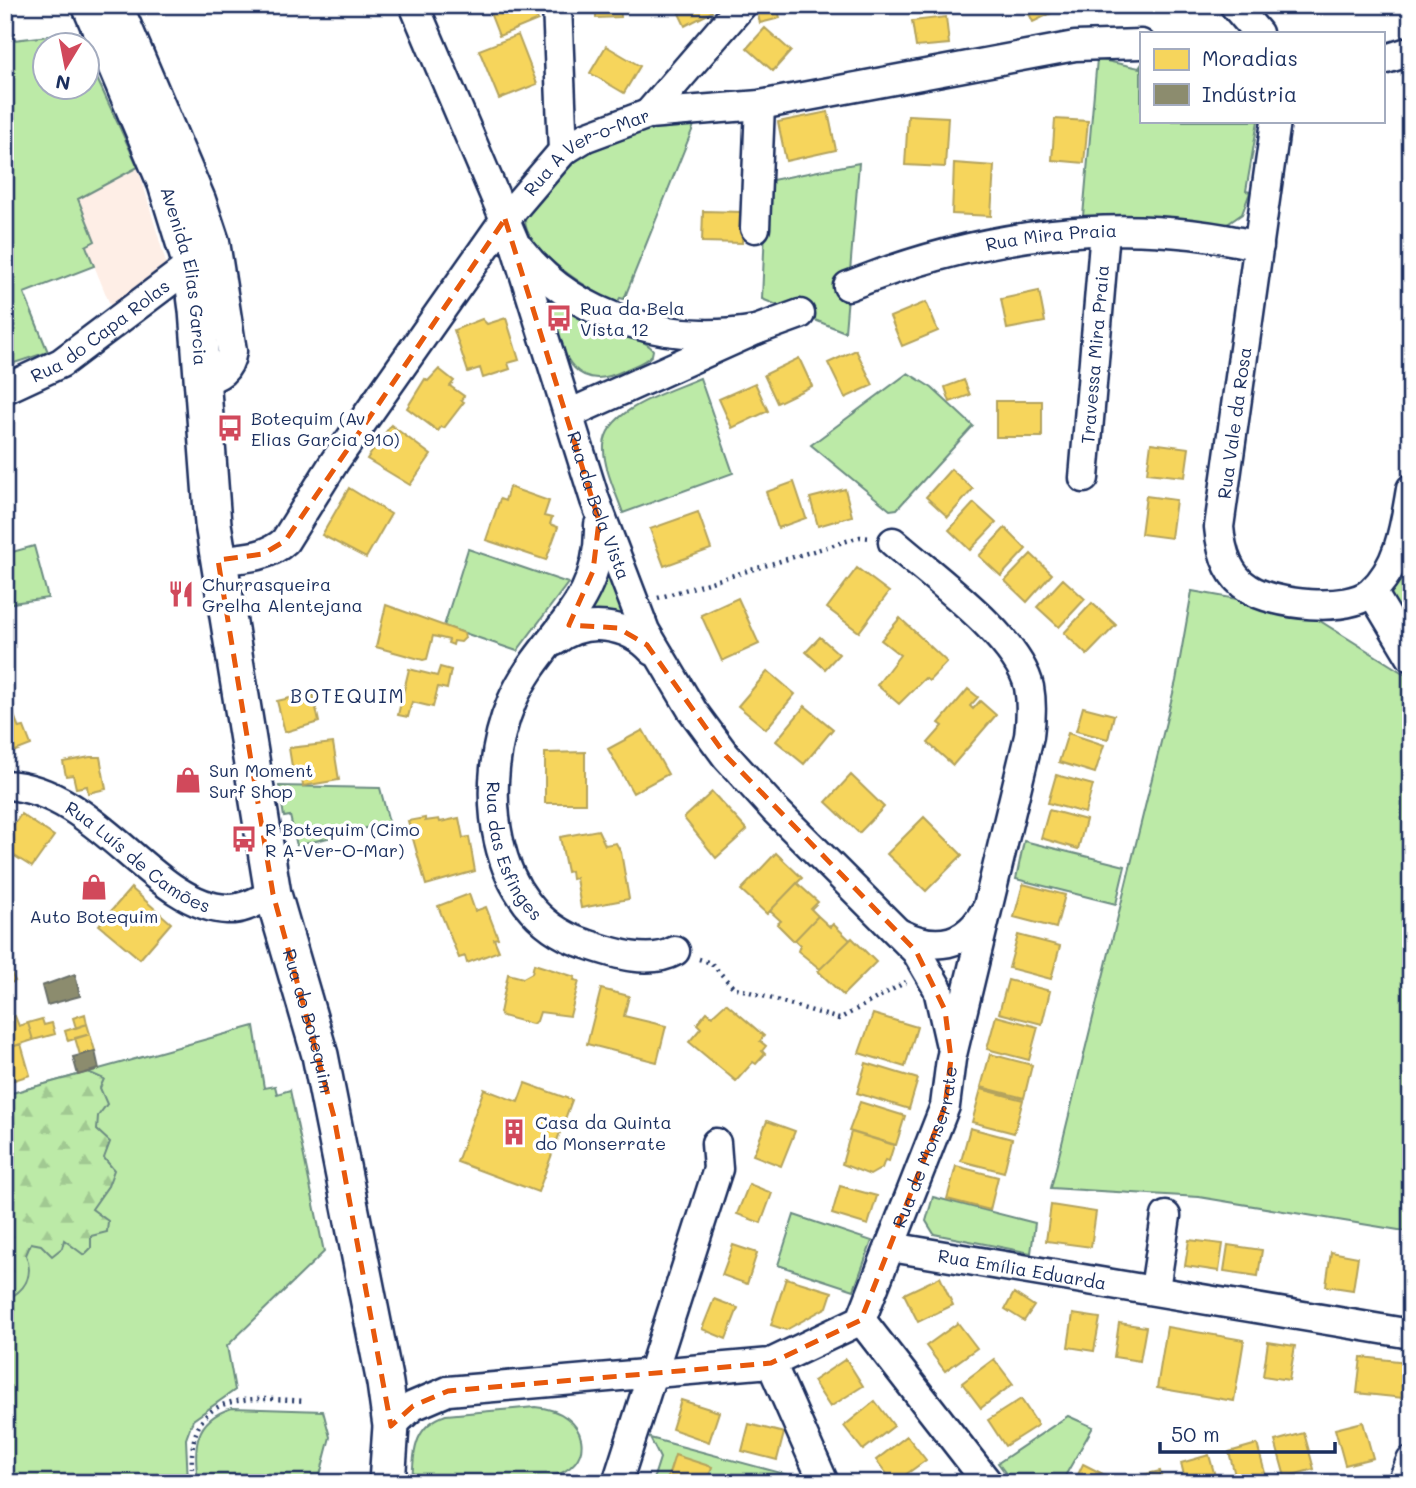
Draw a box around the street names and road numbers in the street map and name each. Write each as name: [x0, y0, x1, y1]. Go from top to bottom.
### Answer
street label: Rua A Ver-o-Mar: [518, 102, 653, 201]
street label: Avenida Elias Garcia: [156, 184, 213, 366]
street label: Rua Mira Praia: [983, 218, 1117, 256]
street label: Travessa Mira Praia: [1075, 264, 1114, 445]
street label: Rua do Capa Rolas: [27, 273, 174, 387]
street label: Rua Vale da Rosa: [1211, 346, 1257, 500]
street label: Rua da Bela Vista: [562, 428, 636, 583]
street label: Rua das Esfinges: [482, 781, 548, 926]
street label: Rua Luís de Camões: [61, 795, 213, 918]
street label: Rua do Botequim: [278, 946, 339, 1095]
street label: Rua de Monserrate: [886, 1064, 962, 1231]
street label: Rua Emília Eduarda: [936, 1243, 1108, 1295]

